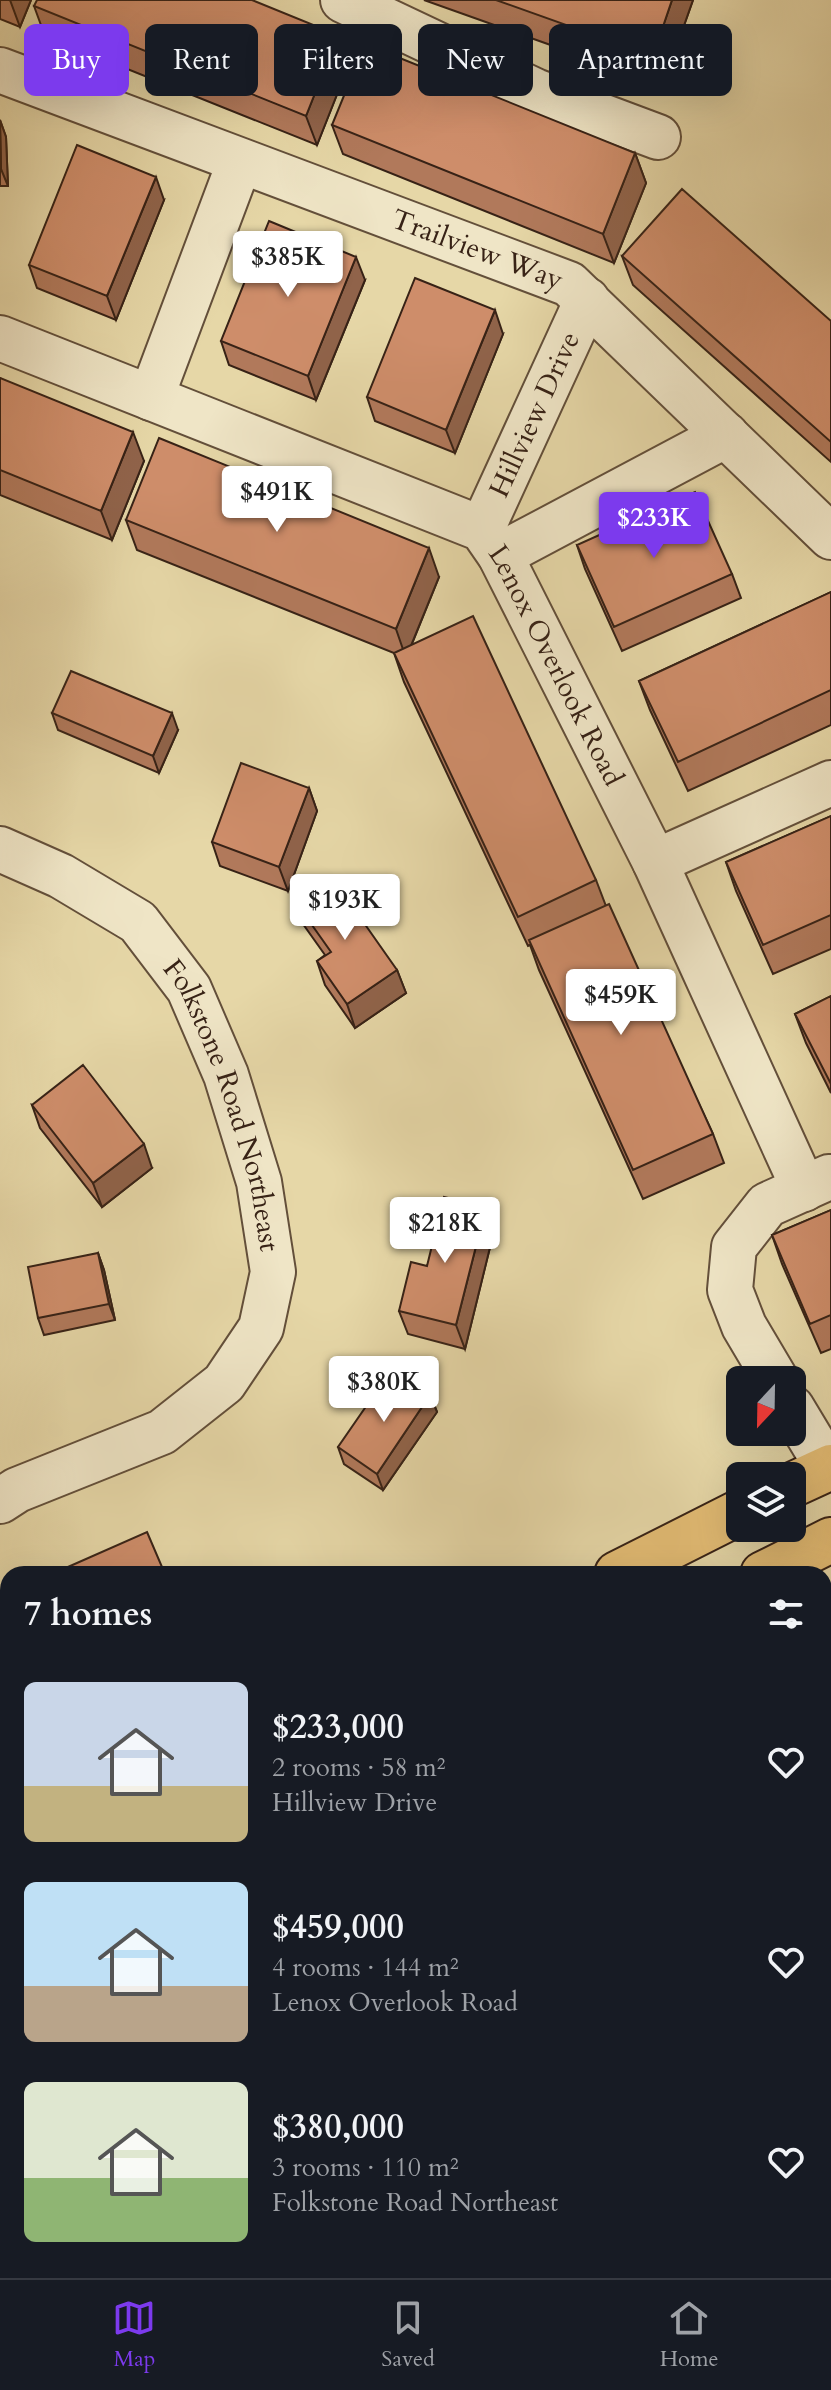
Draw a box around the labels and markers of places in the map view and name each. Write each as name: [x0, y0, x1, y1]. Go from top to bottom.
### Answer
pin: $385K: [232, 231, 344, 299]
pin: $491K: [221, 466, 333, 534]
pin: $233K: [598, 492, 710, 560]
pin: $193K: [289, 874, 401, 942]
pin: $459K: [565, 969, 677, 1037]
pin: $218K: [389, 1197, 501, 1265]
pin: $380K: [328, 1356, 440, 1424]

